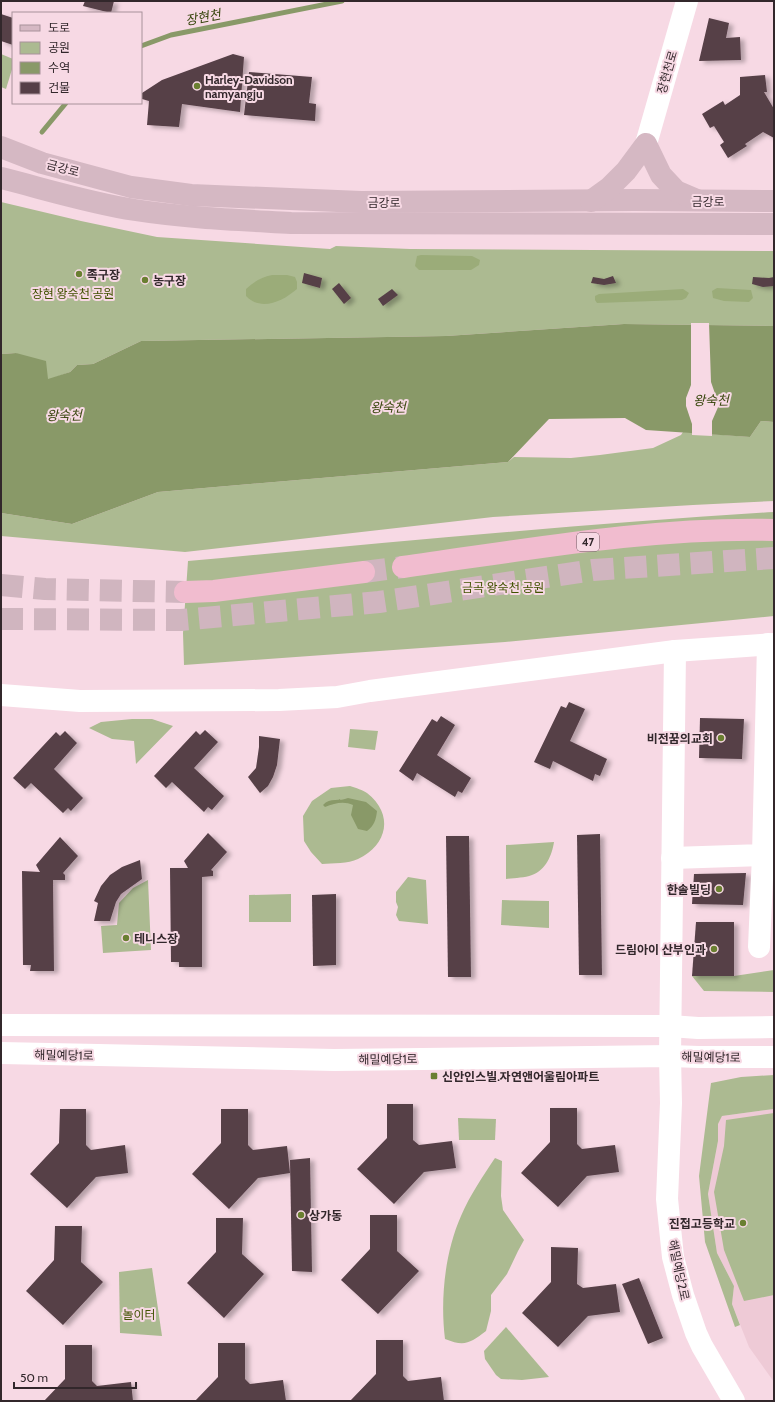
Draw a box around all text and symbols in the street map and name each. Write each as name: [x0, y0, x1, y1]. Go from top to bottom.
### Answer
water label: 장현천: [184, 6, 223, 28]
legend: [12, 12, 142, 104]
text: 도로: [48, 20, 70, 35]
text: 공원: [48, 40, 70, 55]
street label: 장현천로: [654, 49, 680, 95]
text: 수역: [48, 60, 70, 75]
place label: Harley-Davidson namyangju: [205, 72, 293, 101]
text: 건물: [48, 80, 70, 95]
marker: Harley-Davidson namyangju: [192, 81, 202, 91]
street label: 금강로: [45, 156, 81, 180]
street label: 금강로: [691, 194, 725, 209]
street label: 금강로: [367, 195, 401, 210]
place label: 족구장: [87, 267, 120, 282]
marker: 족구장: [74, 269, 84, 279]
place label: 농구장: [153, 273, 186, 288]
marker: 농구장: [140, 275, 150, 285]
park label: 장현 왕숙천 공원: [32, 286, 114, 301]
water label: 왕숙천: [693, 392, 730, 408]
water label: 왕숙천: [370, 399, 407, 415]
water label: 왕숙천: [46, 407, 83, 423]
road number: 47: [577, 533, 599, 551]
park label: 금곡 왕숙천 공원: [462, 580, 544, 595]
place label: 비전꿈의교회: [647, 731, 713, 746]
marker: 비전꿈의교회: [716, 733, 726, 743]
place label: 한솔빌딩: [667, 882, 711, 897]
marker: 한솔빌딩: [714, 884, 724, 894]
place label: 테니스장: [134, 931, 178, 946]
marker: 테니스장: [121, 933, 131, 943]
place label: 드림아이 산부인과: [615, 942, 706, 957]
marker: 드림아이 산부인과: [709, 944, 719, 954]
street label: 해밀예당1로: [34, 1047, 94, 1063]
street label: 해밀예당1로: [681, 1049, 741, 1065]
street label: 해밀예당1로: [358, 1051, 418, 1067]
place label: 신안인스빌.자연앤어울림아파트: [442, 1069, 599, 1084]
marker: 신안인스빌.자연앤어울림아파트: [429, 1071, 439, 1081]
place label: 상가동: [309, 1208, 342, 1223]
marker: 상가동: [296, 1210, 306, 1220]
place label: 진접고등학교: [669, 1216, 735, 1231]
marker: 진접고등학교: [738, 1218, 748, 1228]
street label: 해밀예당2로: [665, 1238, 693, 1302]
park label: 놀이터: [122, 1307, 156, 1322]
scale bar: [14, 1364, 136, 1390]
text: 50 m: [20, 1370, 48, 1385]

